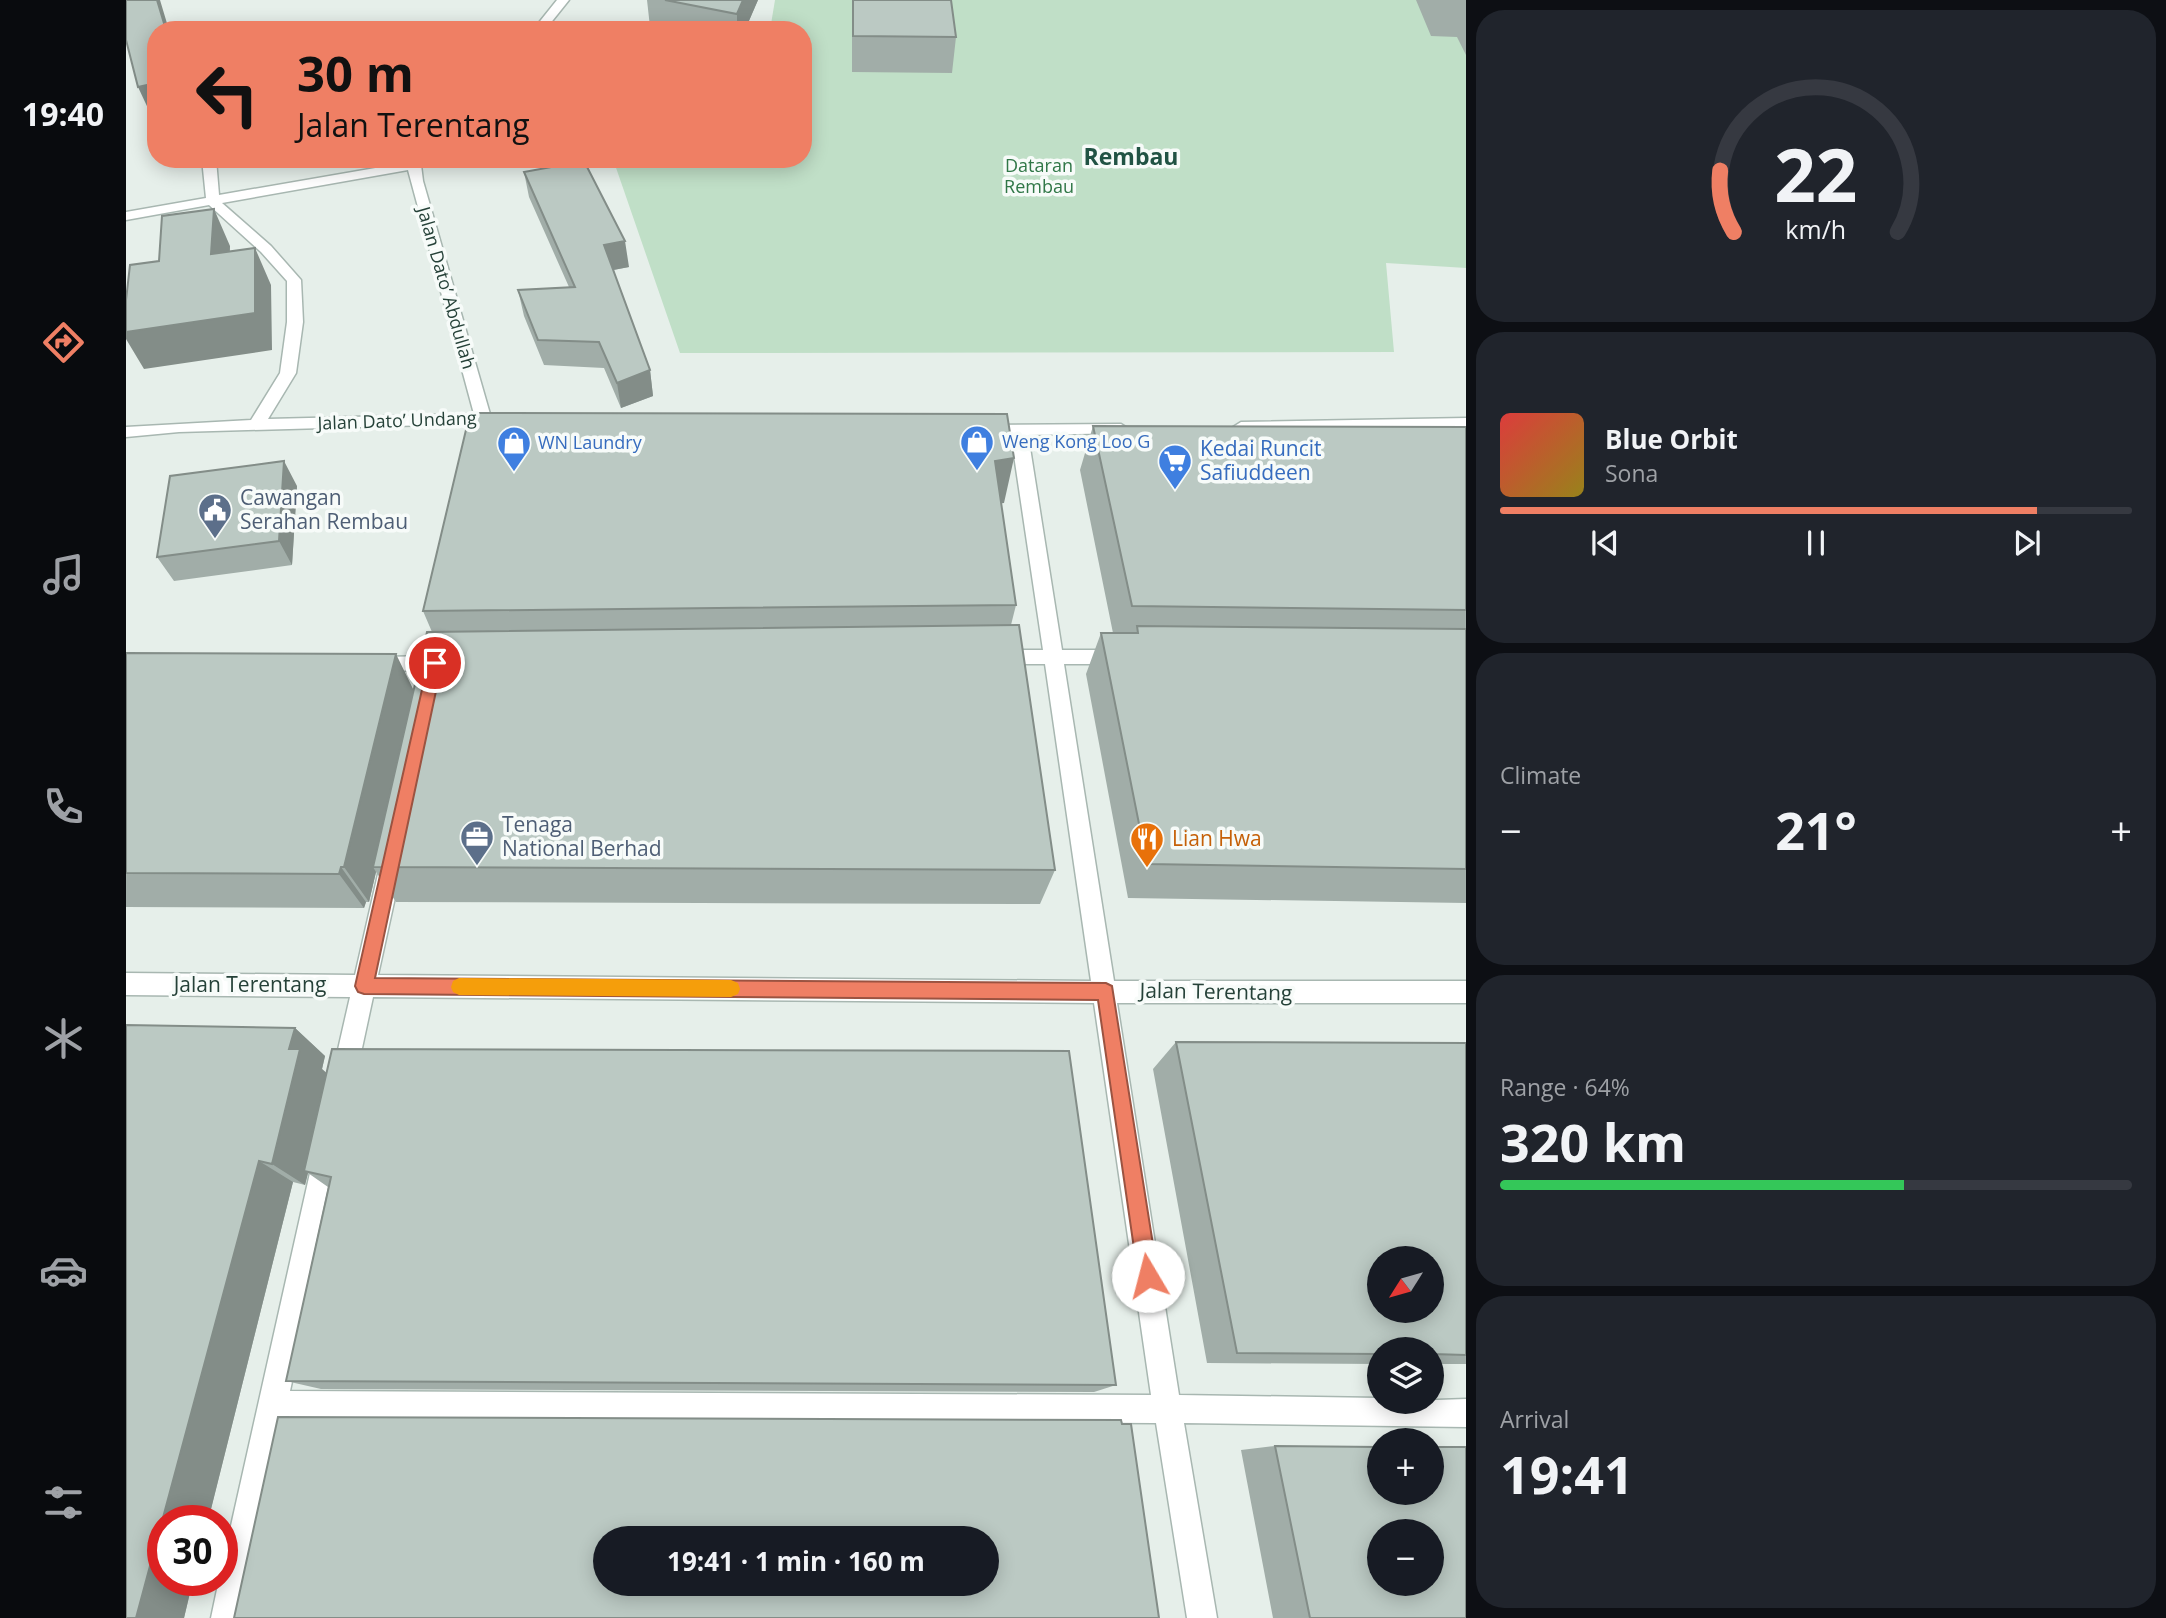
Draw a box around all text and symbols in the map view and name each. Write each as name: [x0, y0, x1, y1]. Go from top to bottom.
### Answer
text: 30 m: [297, 40, 414, 106]
icon: left: [182, 49, 273, 140]
text: 19:40: [22, 92, 104, 135]
text: Jalan Terentang: [297, 103, 530, 146]
text: 22: [1774, 124, 1858, 223]
district label: Rembau: [1084, 140, 1178, 172]
park label: Dataran Rembau: [1004, 153, 1074, 198]
street label: Jalan Dato’ Abdullah: [412, 202, 482, 372]
text: km/h: [1786, 212, 1846, 246]
icon: directions: [39, 318, 88, 367]
street label: Jalan Dato’ Undang: [315, 405, 477, 435]
text: Blue Orbit: [1605, 421, 1738, 457]
shop icon: Weng Kong Loo G: [958, 423, 996, 472]
shop icon: WN Laundry: [495, 424, 533, 473]
place label: Weng Kong Loo G: [1002, 429, 1150, 453]
place label: WN Laundry: [538, 430, 643, 454]
place label: Kedai Runcit Safiuddeen: [1200, 434, 1322, 486]
supermarket icon: Kedai Runcit Safiuddeen: [1156, 442, 1194, 491]
text: Sona: [1605, 457, 1658, 489]
place label: Cawangan Serahan Rembau: [240, 483, 408, 535]
public building icon: Cawangan Serahan Rembau: [196, 491, 234, 540]
icon: previous: [1586, 524, 1624, 562]
icon: pause: [1797, 524, 1835, 562]
icon: next: [2008, 524, 2046, 562]
icon: music: [39, 550, 88, 599]
pin: [405, 633, 465, 693]
icon: arrive: [416, 644, 454, 682]
text: Climate: [1500, 759, 1581, 791]
icon: phone: [39, 782, 88, 831]
text: 21°: [1775, 794, 1857, 865]
text: −: [1500, 804, 1522, 856]
text: +: [2110, 804, 2132, 856]
place label: Tenaga National Berhad: [502, 810, 662, 862]
office icon: Tenaga National Berhad: [458, 818, 496, 867]
restaurant icon: Lian Hwa: [1128, 820, 1166, 869]
place label: Lian Hwa: [1172, 824, 1262, 852]
street label: Jalan Terentang: [172, 970, 326, 998]
street label: Jalan Terentang: [1137, 976, 1293, 1006]
icon: climate: [39, 1014, 88, 1063]
text: Range · 64%: [1500, 1071, 1630, 1103]
text: 320 km: [1500, 1106, 1686, 1177]
position arrow: [1111, 1239, 1185, 1313]
icon: car: [39, 1246, 88, 1295]
north arrow: [1367, 1246, 1444, 1323]
map controls: [1367, 1246, 1444, 1596]
button: layers: [1367, 1337, 1444, 1414]
text: Arrival: [1500, 1403, 1569, 1435]
button: +: [1367, 1428, 1444, 1505]
text: 19:41: [1500, 1438, 1634, 1509]
icon: filters: [39, 1478, 88, 1527]
speed limit sign: 30: [147, 1505, 238, 1596]
button: −: [1367, 1519, 1444, 1596]
text: 19:41 · 1 min · 160 m: [667, 1543, 925, 1579]

